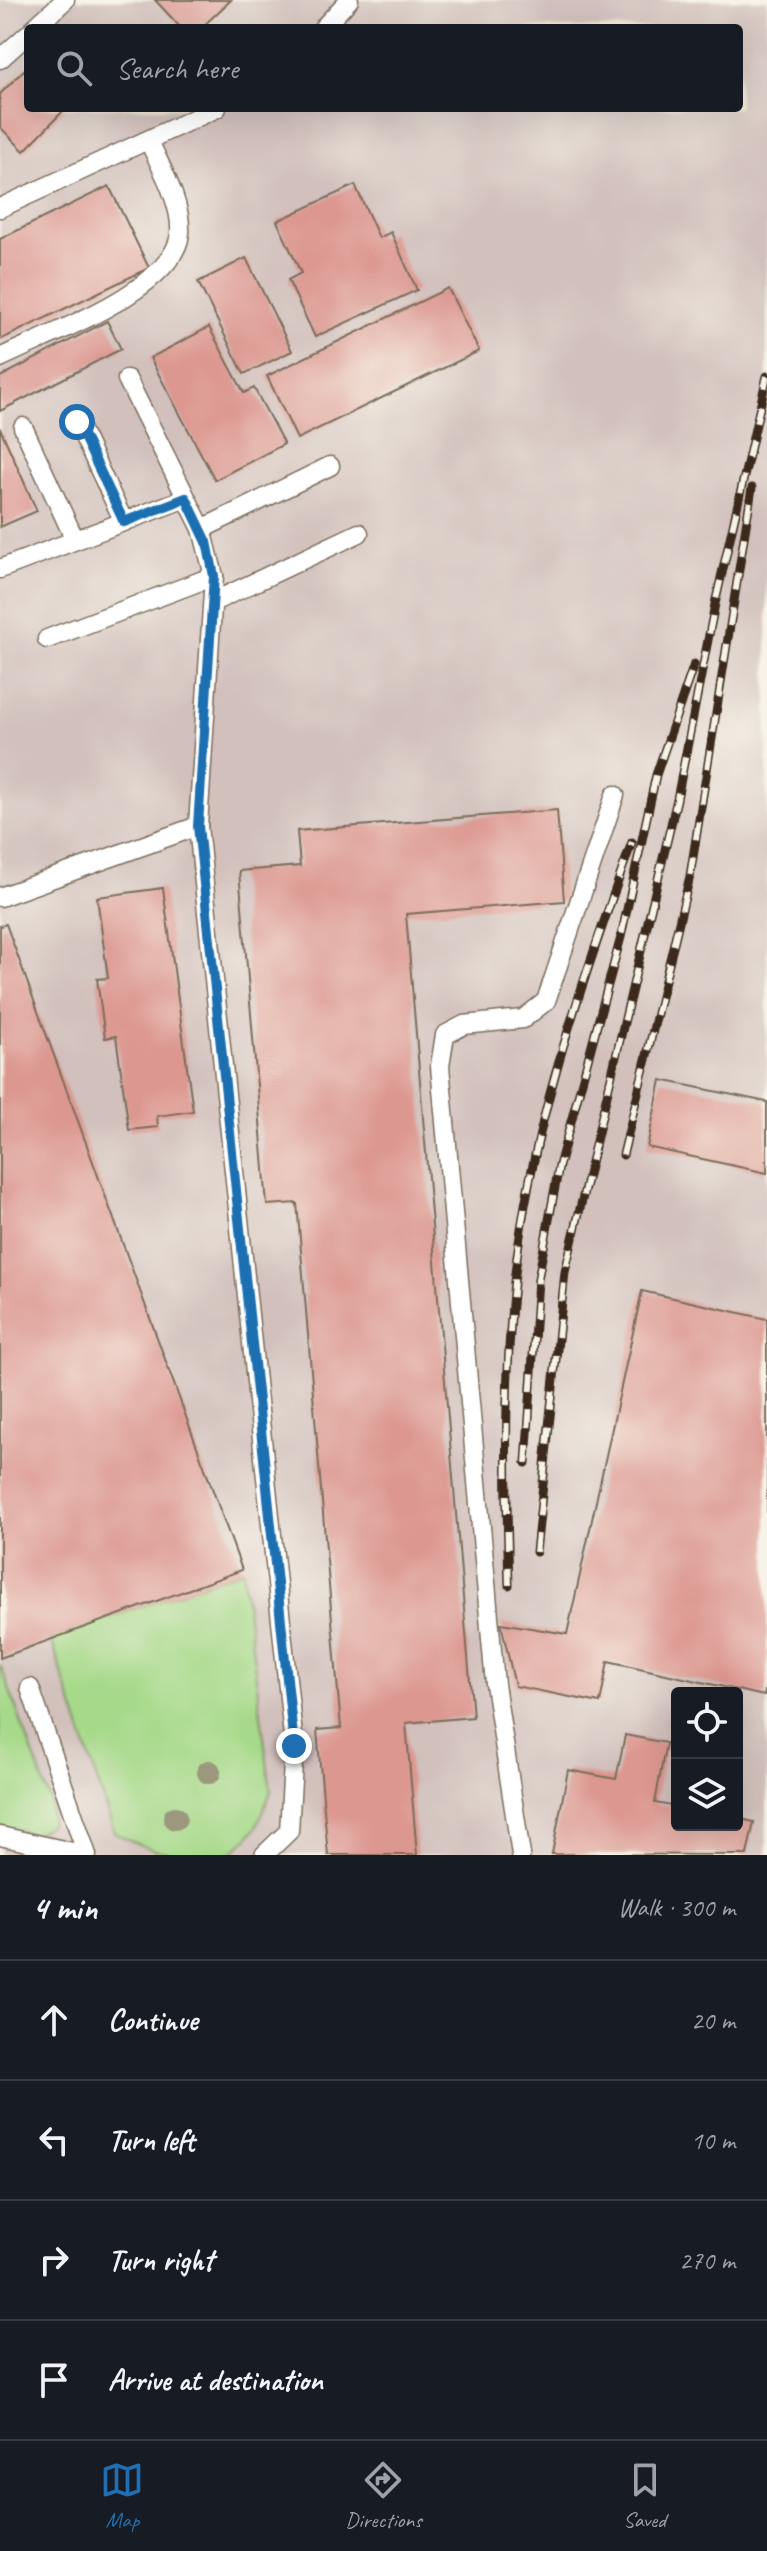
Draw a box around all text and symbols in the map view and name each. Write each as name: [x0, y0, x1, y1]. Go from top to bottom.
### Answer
search box: [24, 24, 743, 112]
icon: search: [52, 46, 96, 90]
text: Search here: [116, 49, 238, 87]
route start: [59, 404, 95, 440]
map controls: [671, 1687, 743, 1831]
button: locate: [671, 1687, 743, 1759]
route end: [276, 1728, 312, 1764]
button: layers: [671, 1759, 743, 1831]
text: 4 min: [32, 1886, 97, 1929]
text: Walk · 300 m: [618, 1891, 735, 1924]
icon: ahead: [32, 1998, 76, 2042]
text: Continue: [108, 2001, 198, 2039]
text: 20 m: [691, 2004, 735, 2037]
icon: left: [32, 2118, 76, 2162]
text: Turn left: [108, 2121, 195, 2159]
text: 10 m: [691, 2124, 735, 2157]
icon: right: [32, 2238, 76, 2282]
text: Turn right: [108, 2241, 213, 2279]
text: 270 m: [679, 2244, 735, 2277]
icon: arrive: [32, 2358, 76, 2402]
text: Arrive at destination: [108, 2361, 323, 2399]
tab: Map: [100, 2458, 144, 2534]
tab: Directions: [345, 2458, 422, 2534]
tab: Saved: [623, 2458, 667, 2534]

